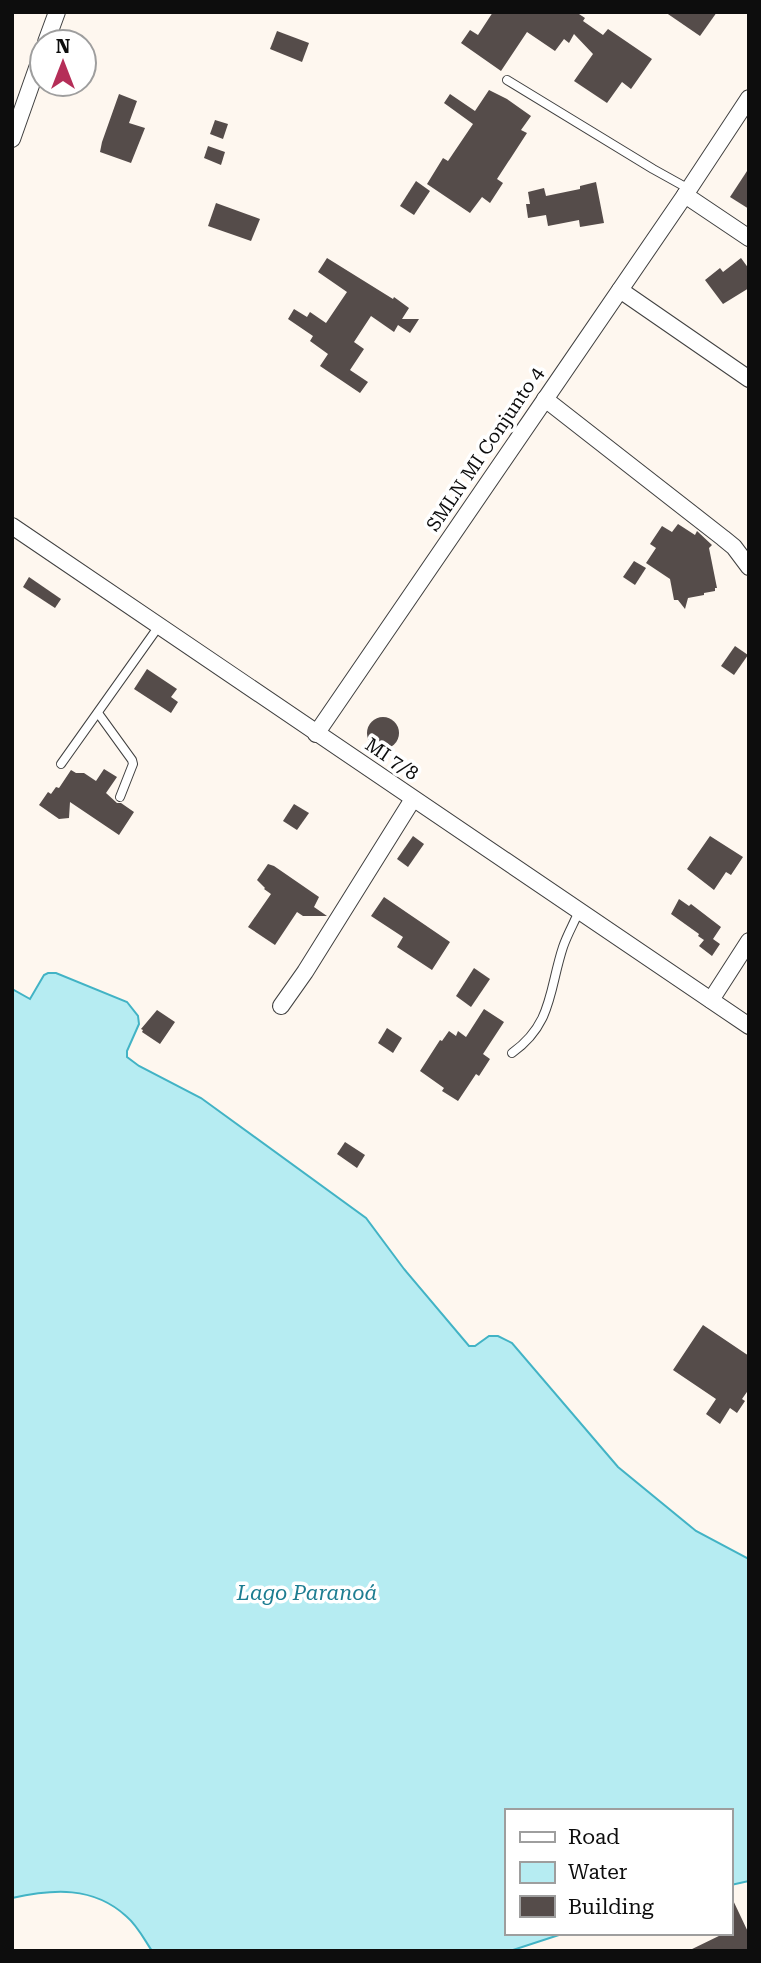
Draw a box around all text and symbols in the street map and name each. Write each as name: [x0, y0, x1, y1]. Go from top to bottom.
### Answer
north arrow: [28, 28, 98, 98]
text: N: [56, 35, 71, 58]
street label: SMLN MI Conjunto 4: [421, 362, 549, 536]
street label: MI 7/8: [361, 733, 423, 785]
water label: Lago Paranoá: [236, 1581, 377, 1605]
legend: [505, 1809, 733, 1935]
text: Road: [568, 1825, 620, 1849]
text: Water: [568, 1860, 628, 1884]
text: Building: [568, 1895, 654, 1919]

